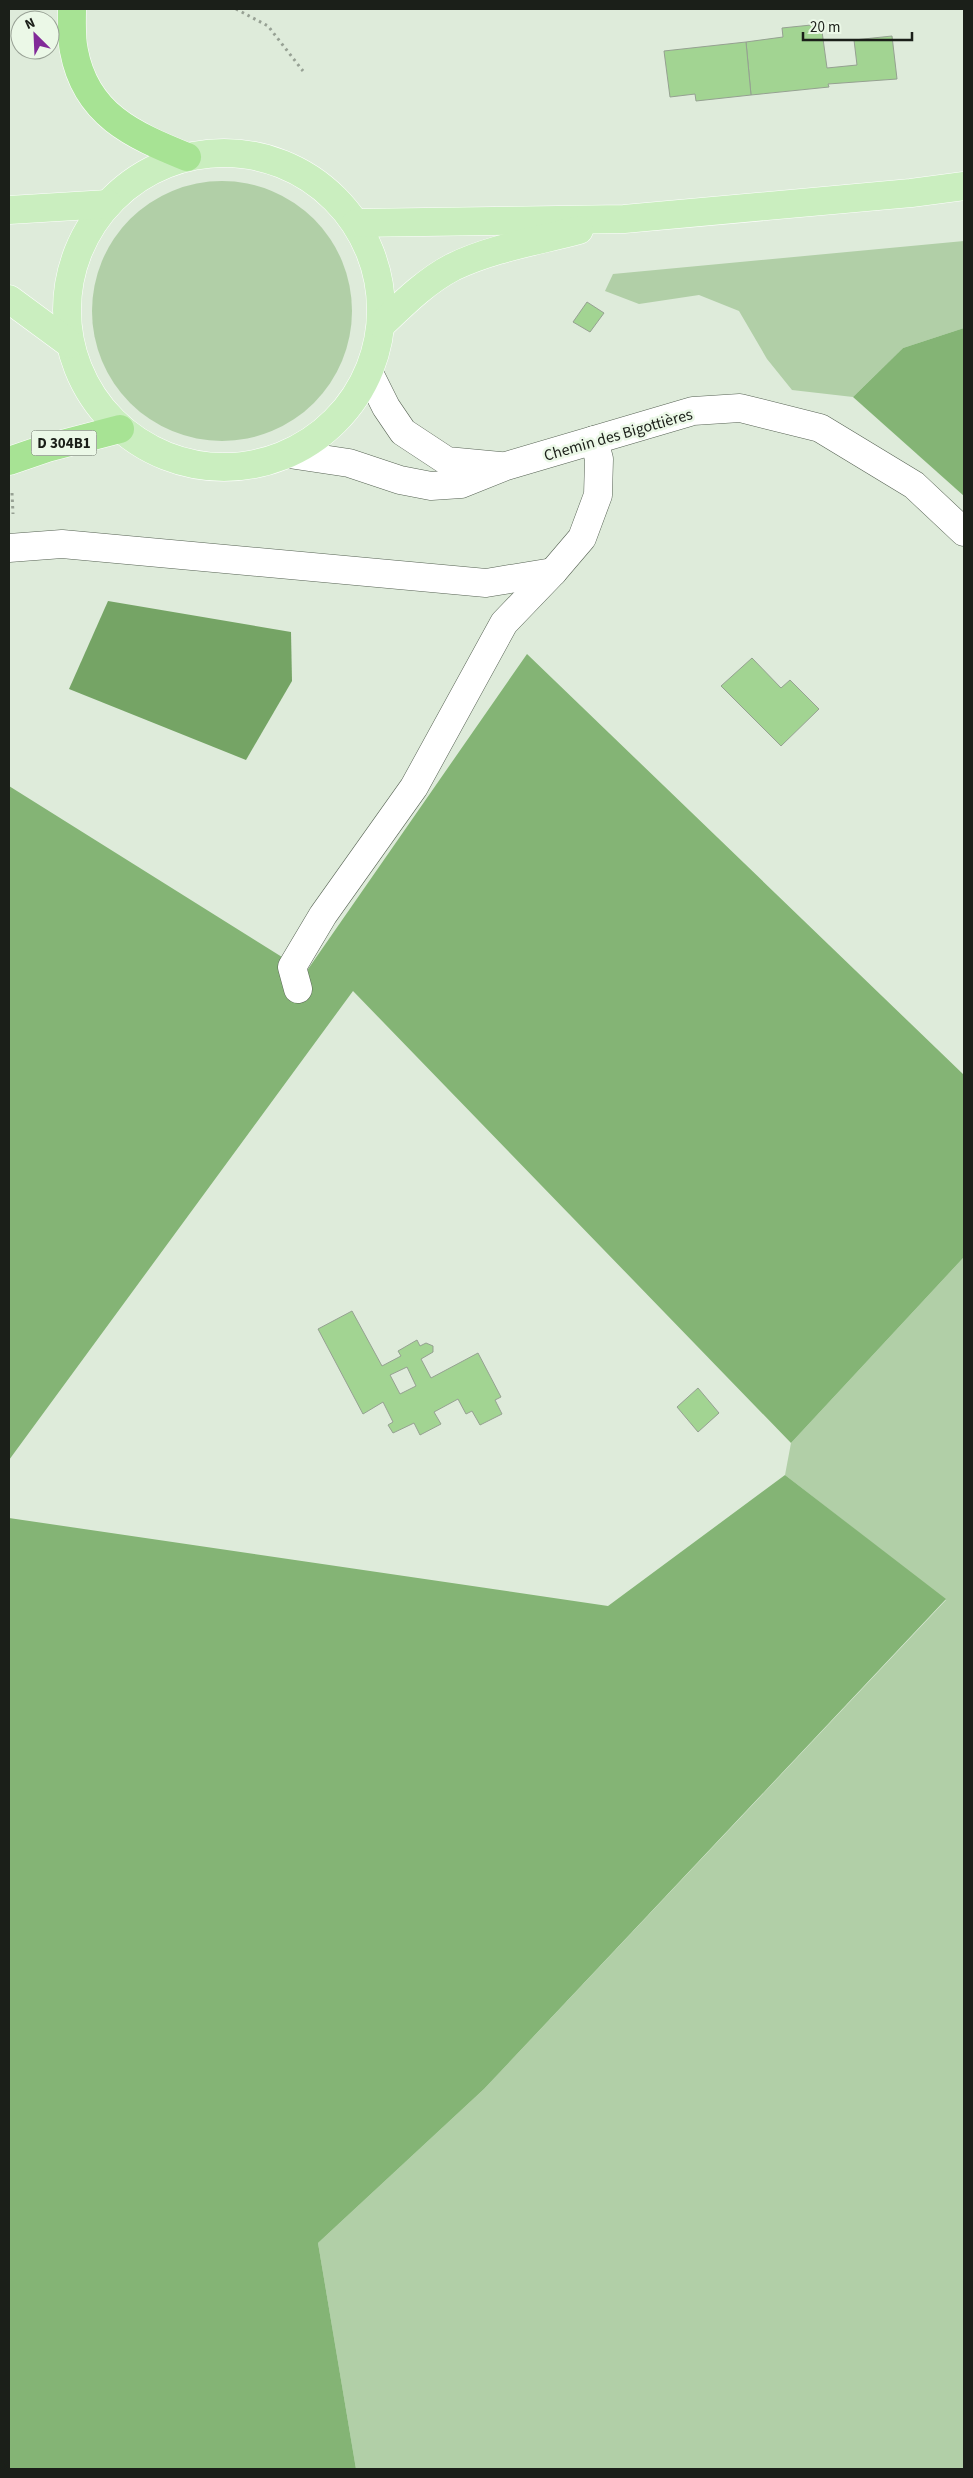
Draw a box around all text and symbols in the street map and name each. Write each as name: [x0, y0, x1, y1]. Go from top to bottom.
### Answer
north arrow: [10, 10, 60, 60]
scale bar: [803, 10, 912, 42]
text: N: [22, 13, 38, 35]
text: 20 m: [810, 17, 840, 38]
street label: Chemin des Bigottières: [541, 403, 695, 467]
road number: D 304B1: [32, 430, 96, 456]

